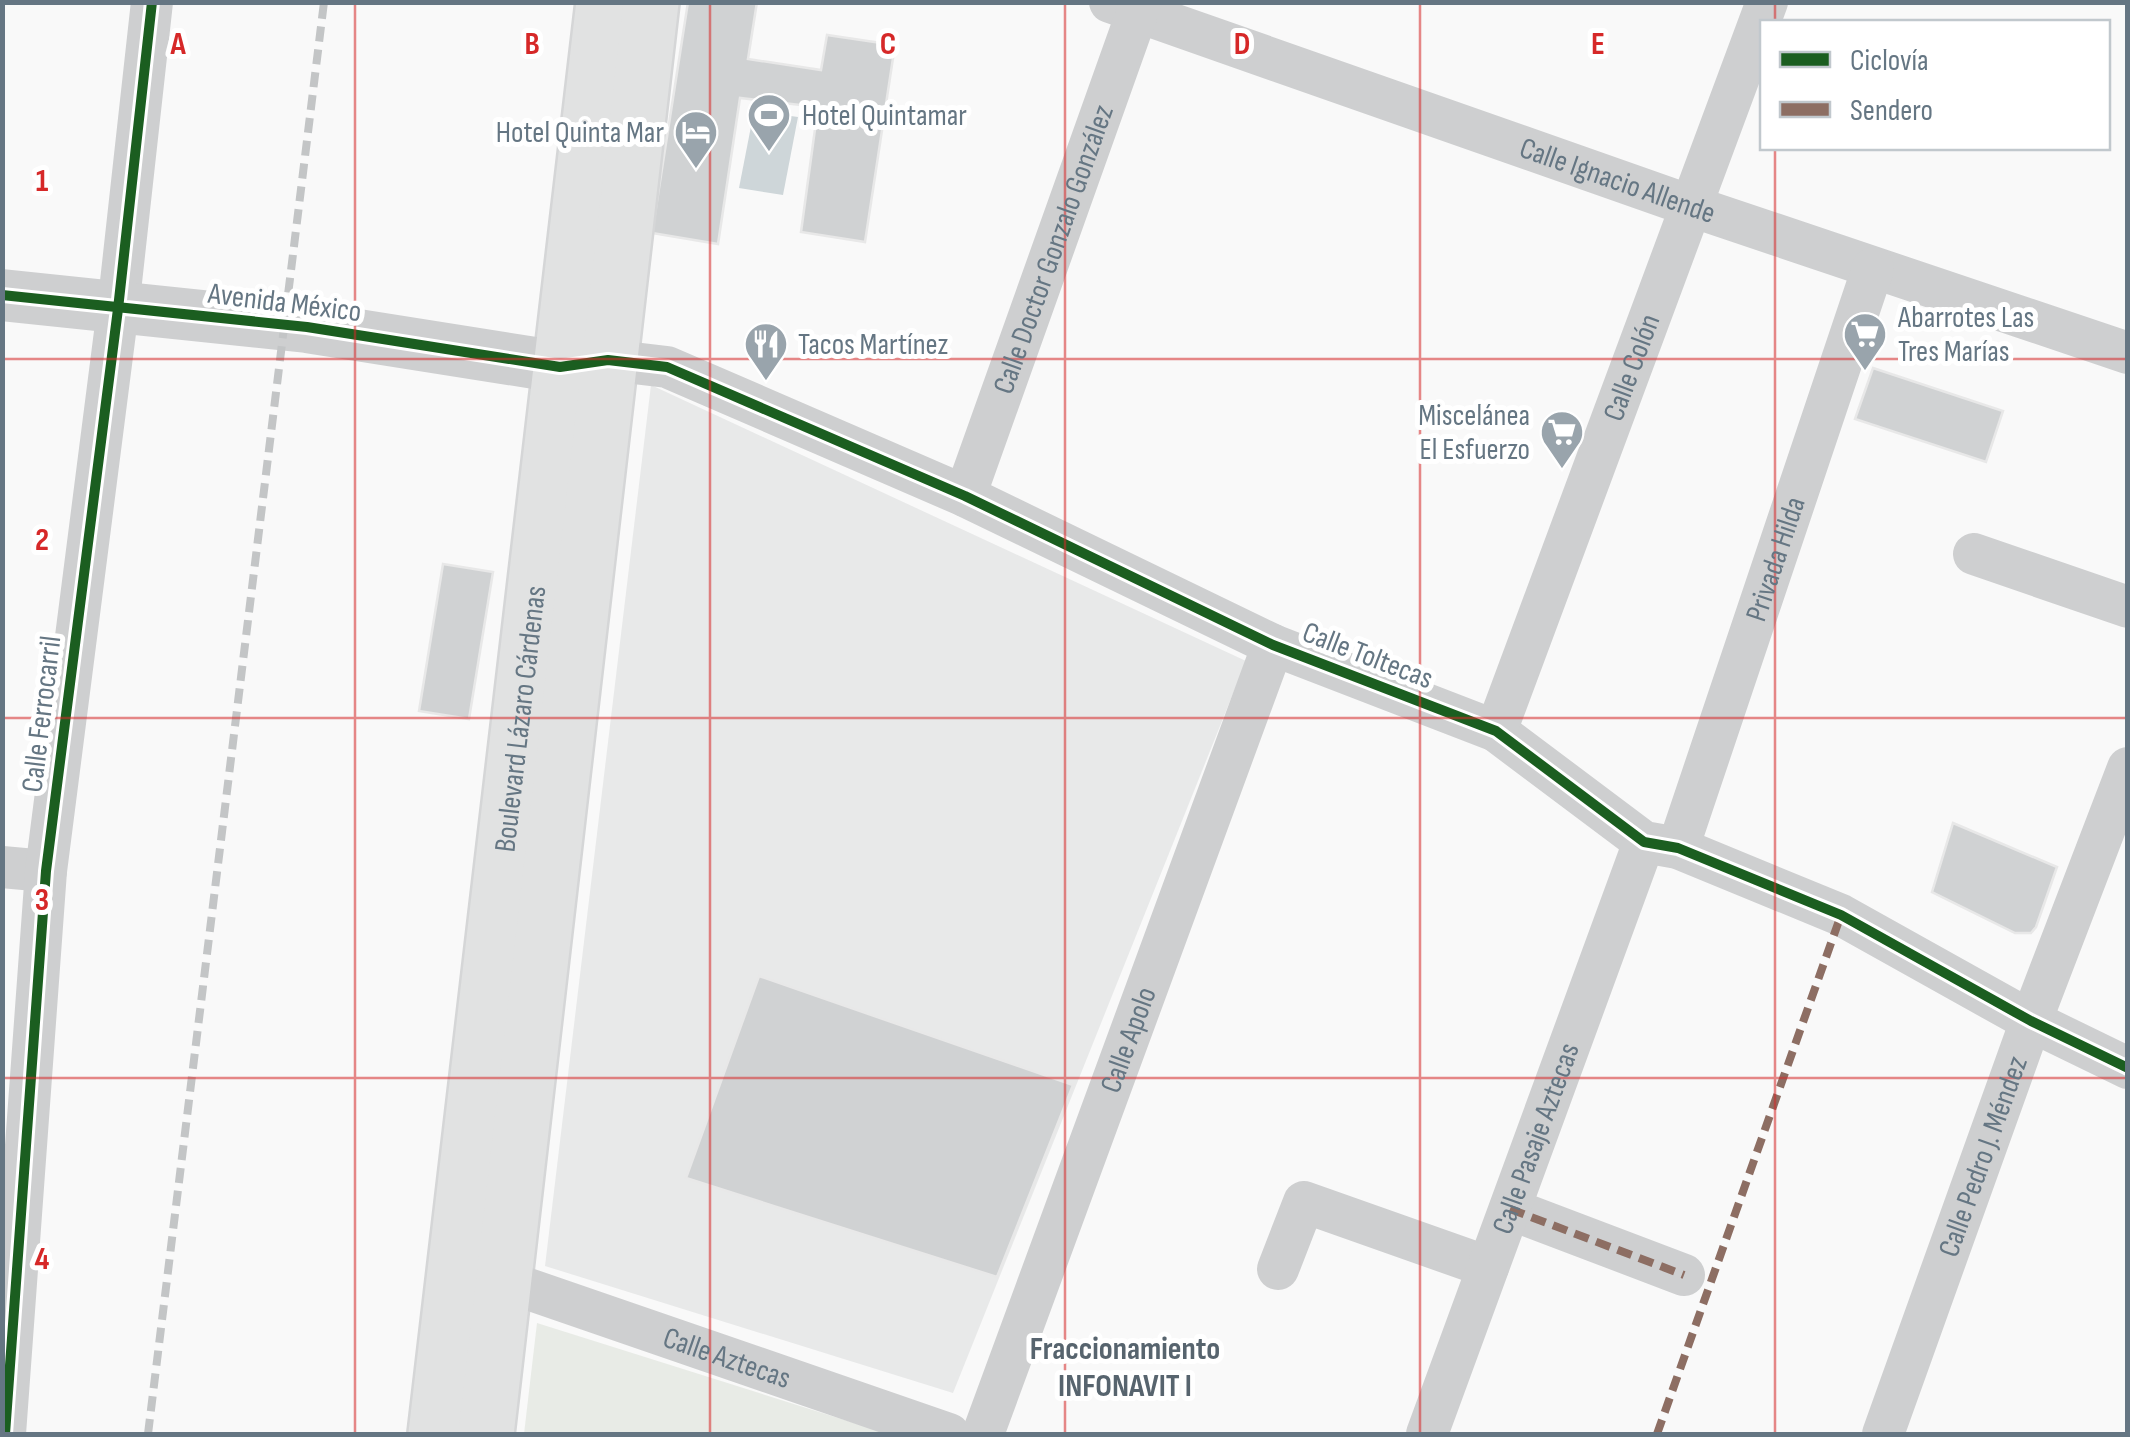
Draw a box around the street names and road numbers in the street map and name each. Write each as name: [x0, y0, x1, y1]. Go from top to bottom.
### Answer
street label: Calle Doctor Gonzalo González: [986, 100, 1122, 399]
street label: Calle Ignacio Allende: [1515, 130, 1720, 232]
street label: Avenida México: [205, 276, 363, 330]
street label: Calle Colón: [1596, 309, 1668, 426]
street label: Privada Hilda: [1739, 492, 1814, 626]
street label: Boulevard Lázaro Cárdenas: [487, 584, 554, 854]
street label: Calle Toltecas: [1297, 615, 1438, 697]
street label: Calle Ferrocarril: [15, 634, 69, 794]
street label: Calle Apolo: [1093, 982, 1165, 1098]
street label: Calle Pasaje Aztecas: [1485, 1038, 1588, 1239]
street label: Calle Pedro J. Méndez: [1931, 1051, 2036, 1262]
street label: Calle Aztecas: [658, 1320, 795, 1397]

